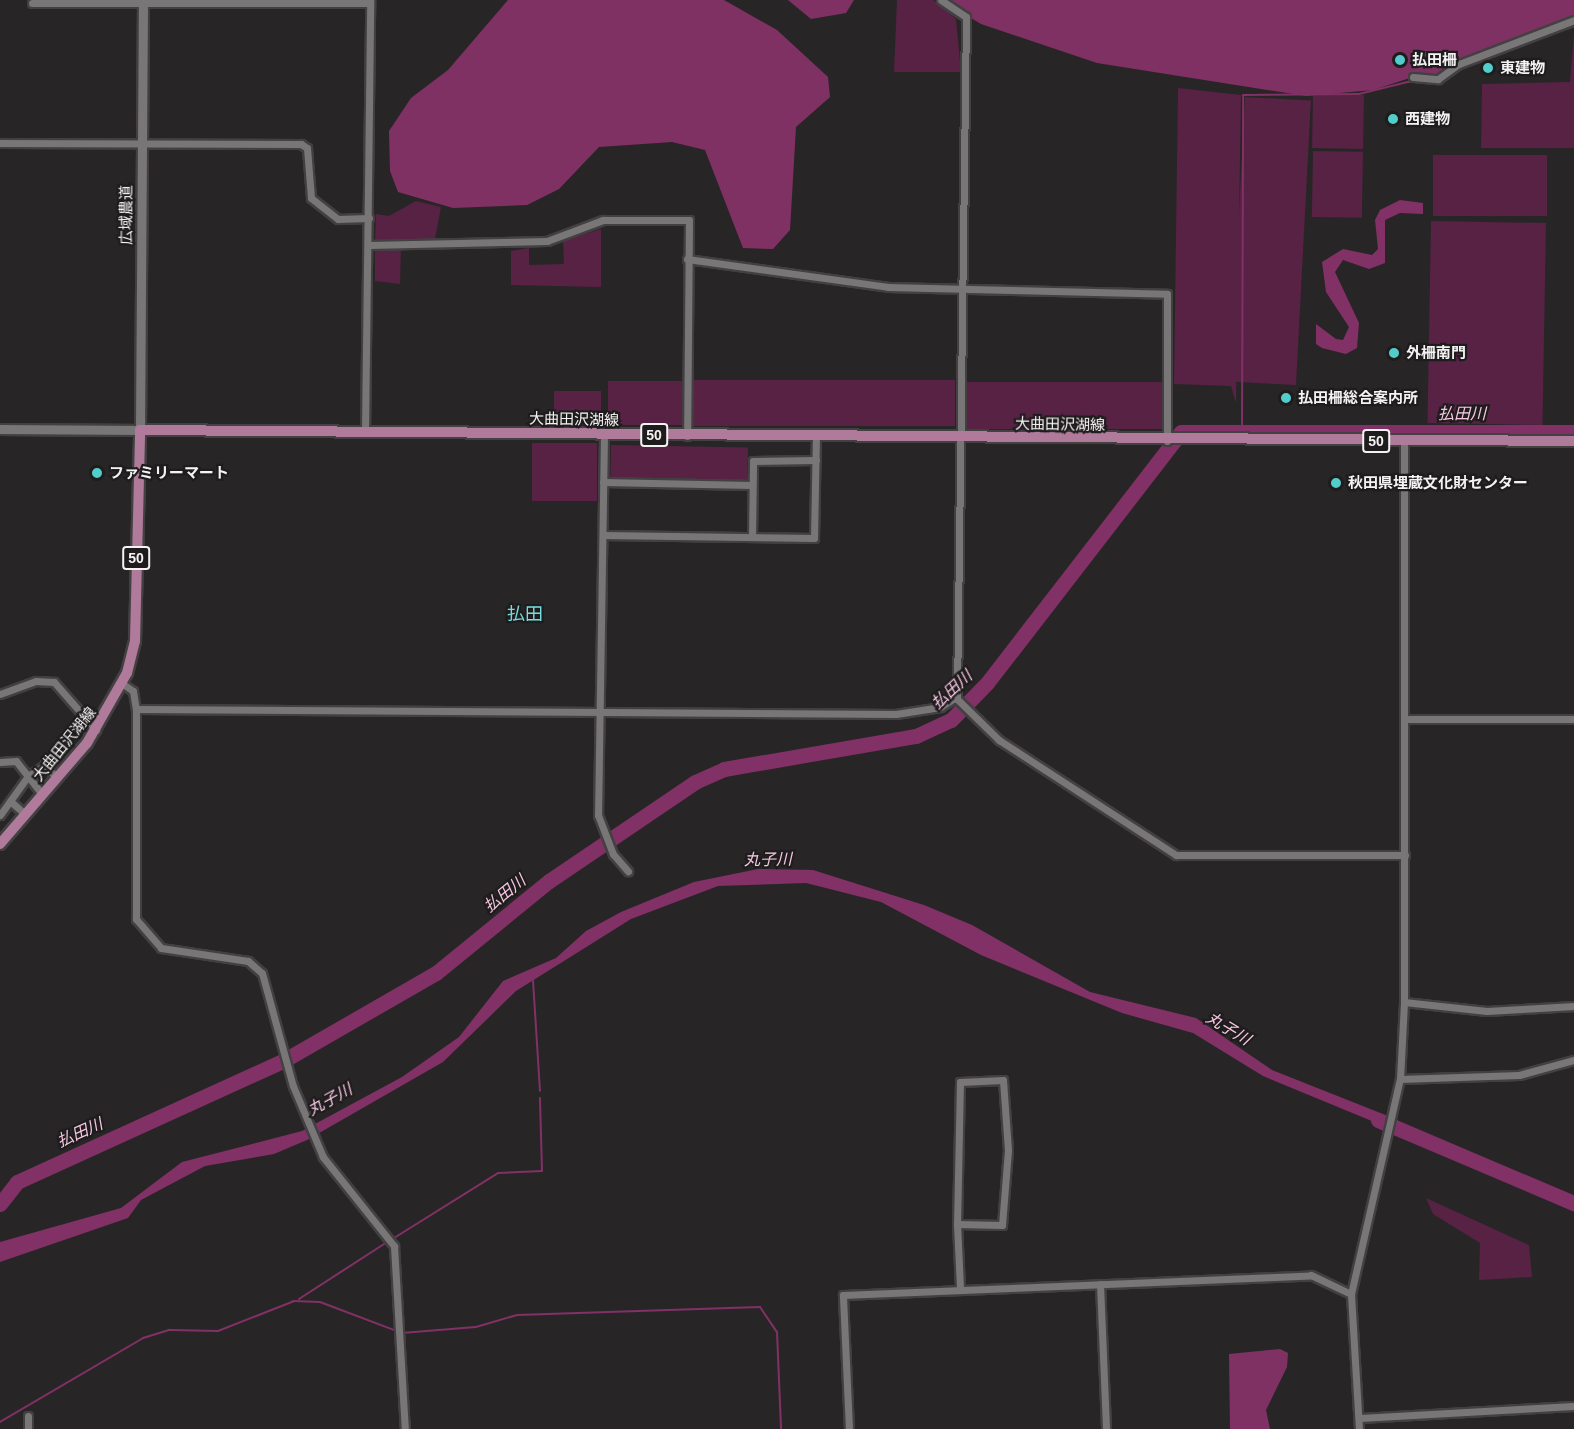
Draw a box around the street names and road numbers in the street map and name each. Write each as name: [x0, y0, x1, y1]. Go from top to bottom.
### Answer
street label: 広域農道: [117, 185, 135, 245]
street label: 大曲田沢湖線: [529, 409, 619, 429]
street label: 大曲田沢湖線: [1015, 414, 1105, 434]
road number: 50: [639, 424, 669, 446]
road number: 50: [1361, 430, 1391, 452]
road number: 50: [121, 547, 151, 569]
street label: 大曲田沢湖線: [29, 703, 99, 785]

